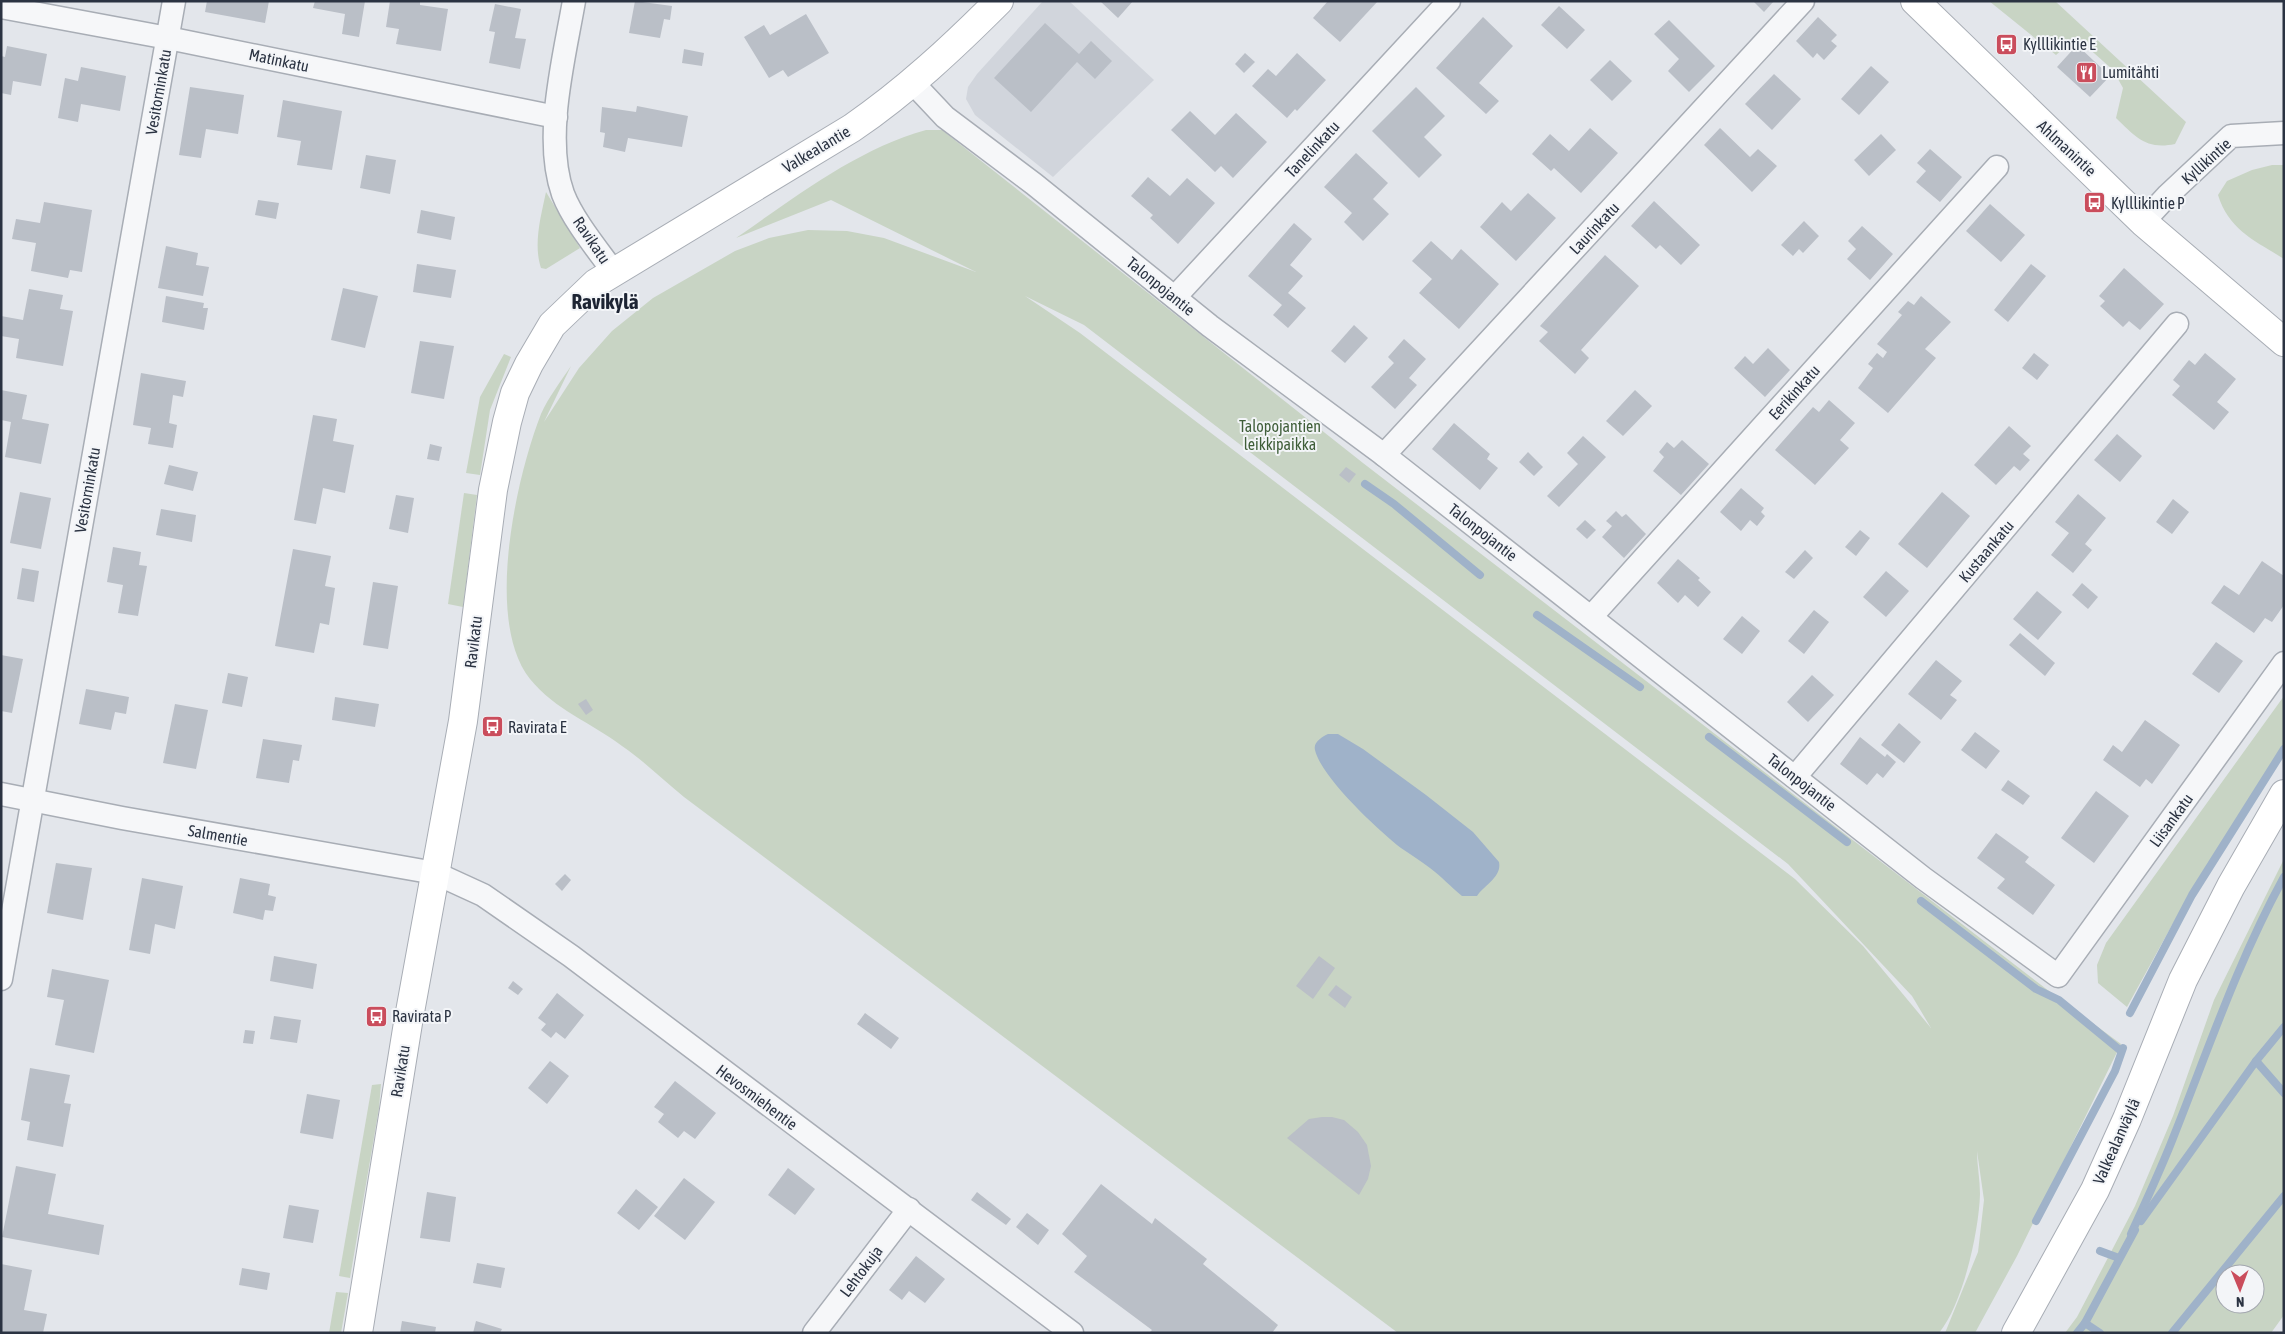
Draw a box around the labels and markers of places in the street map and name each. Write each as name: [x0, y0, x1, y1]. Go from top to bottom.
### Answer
bus stop icon: Kylllikintie E: [1995, 32, 2019, 56]
place label: Kylllikintie E: [2023, 35, 2096, 54]
restaurant icon: Lumitähti: [2074, 60, 2098, 84]
place label: Lumitähti: [2102, 63, 2159, 81]
bus stop icon: Kylllikintie P: [2083, 191, 2107, 215]
place label: Kylllikintie P: [2111, 194, 2185, 213]
bus stop icon: Ravirata E: [480, 715, 504, 739]
place label: Ravirata E: [508, 718, 567, 736]
bus stop icon: Ravirata P: [364, 1004, 388, 1028]
place label: Ravirata P: [392, 1007, 452, 1025]

